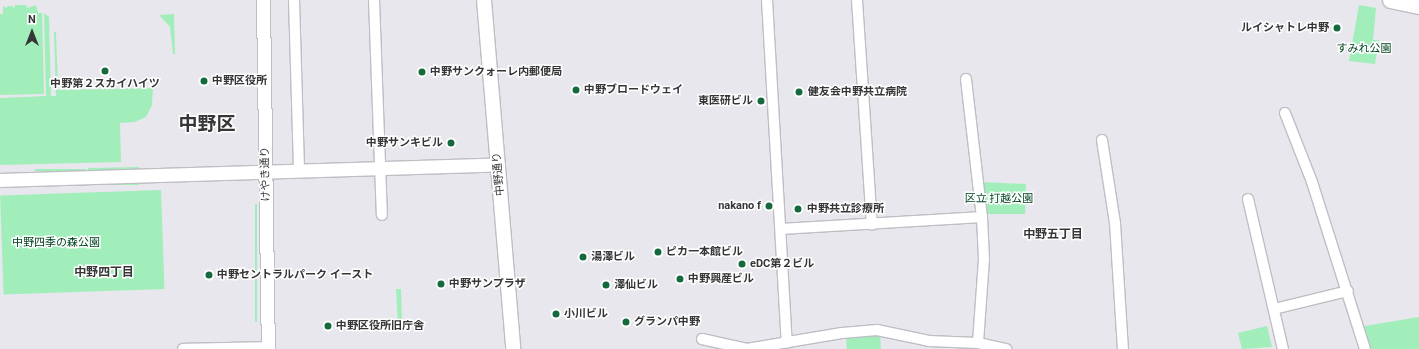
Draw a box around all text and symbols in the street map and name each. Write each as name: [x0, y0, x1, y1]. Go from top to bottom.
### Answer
north arrow: [12, 12, 52, 52]
text: N: [28, 13, 36, 26]
place label: ルイシャトレ中野: [1241, 21, 1329, 35]
marker: ルイシャトレ中野: [1332, 23, 1342, 33]
park label: すみれ公園: [1337, 42, 1391, 56]
place label: 中野サンクォーレ内郵便局: [430, 65, 562, 79]
marker: 中野第２スカイハイツ: [100, 66, 110, 76]
marker: 中野サンクォーレ内郵便局: [417, 67, 427, 77]
place label: 中野区役所: [212, 74, 267, 88]
marker: 中野区役所: [199, 76, 209, 86]
place label: 中野第２スカイハイツ: [50, 77, 160, 91]
place label: 中野ブロードウェイ: [584, 83, 683, 97]
marker: 中野ブロードウェイ: [571, 85, 581, 95]
place label: 健友会中野共立病院: [808, 85, 907, 99]
marker: 健友会中野共立病院: [793, 86, 805, 98]
place label: 東医研ビル: [698, 94, 753, 108]
marker: 東医研ビル: [756, 96, 766, 106]
district label: 中野区: [179, 113, 235, 135]
place label: 中野サンキビル: [366, 136, 443, 150]
marker: 中野サンキビル: [446, 138, 456, 148]
street label: けやき通り: [259, 146, 273, 202]
street label: 中野通り: [491, 152, 507, 196]
park label: 区立 打越公園: [965, 192, 1033, 206]
place label: nakano f: [718, 199, 761, 213]
marker: nakano f: [764, 201, 774, 211]
place label: 中野共立診療所: [807, 202, 884, 216]
marker: 中野共立診療所: [792, 203, 804, 215]
district label: 中野五丁目: [1023, 228, 1083, 242]
park label: 中野四季の森公園: [12, 236, 100, 250]
place label: ピカ一本館ビル: [666, 245, 743, 259]
marker: ピカ一本館ビル: [653, 247, 663, 257]
place label: 湯澤ビル: [591, 250, 635, 264]
marker: 湯澤ビル: [578, 252, 588, 262]
place label: eDC第２ビル: [750, 257, 814, 271]
marker: eDC第２ビル: [737, 259, 747, 269]
district label: 中野四丁目: [74, 266, 134, 280]
place label: 中野セントラルパーク イースト: [217, 268, 374, 282]
marker: 中野セントラルパーク イースト: [204, 270, 214, 280]
place label: 中野興産ビル: [688, 272, 754, 286]
marker: 中野興産ビル: [675, 274, 685, 284]
place label: 中野サンプラザ: [449, 277, 526, 291]
place label: 澤仙ビル: [614, 278, 658, 292]
marker: 中野サンプラザ: [436, 279, 446, 289]
marker: 澤仙ビル: [601, 280, 611, 290]
place label: 小川ビル: [564, 307, 608, 321]
marker: 小川ビル: [551, 309, 561, 319]
place label: グランパ中野: [634, 315, 700, 329]
marker: グランパ中野: [621, 317, 631, 327]
place label: 中野区役所旧庁舎: [336, 319, 424, 333]
marker: 中野区役所旧庁舎: [323, 321, 333, 331]

